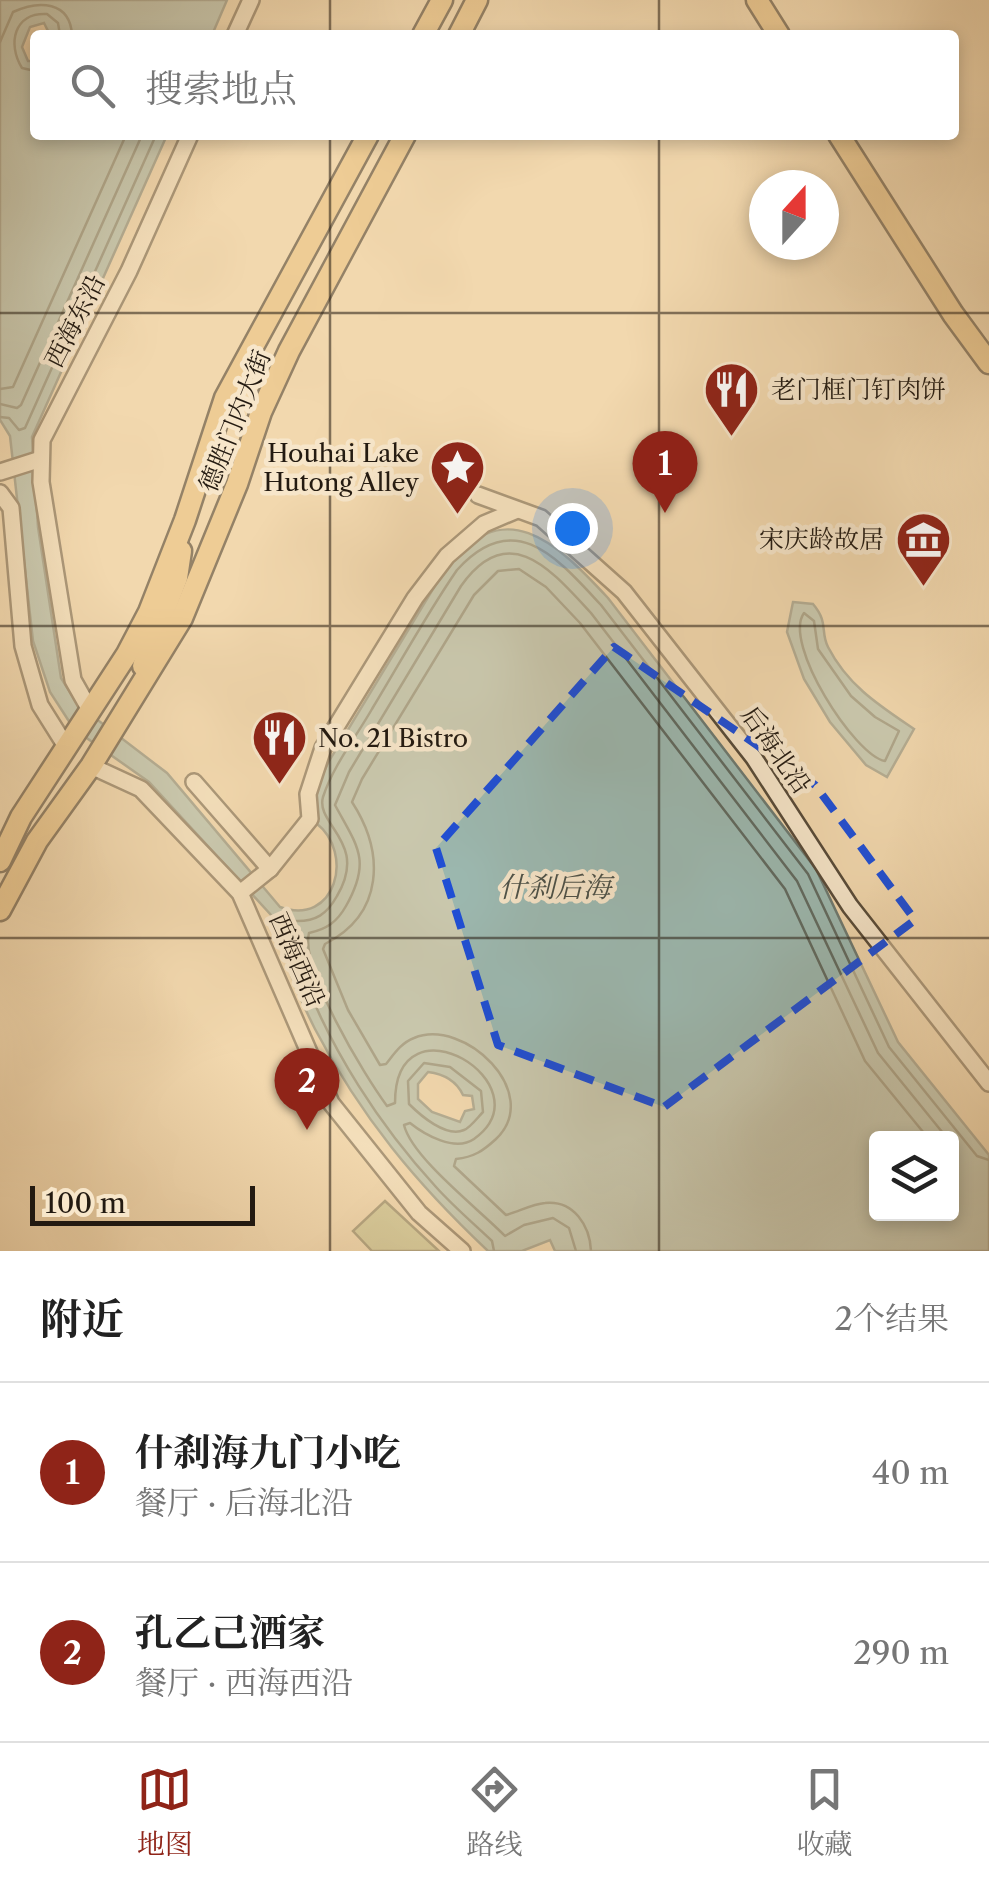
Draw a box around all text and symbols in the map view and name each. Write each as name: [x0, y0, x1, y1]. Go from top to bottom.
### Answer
search box: [30, 30, 959, 140]
icon: search: [65, 58, 120, 113]
text: 搜索地点: [145, 65, 297, 112]
north arrow: [749, 170, 839, 260]
street label: 西海东沿: [38, 269, 112, 373]
street label: 德胜门内大街: [193, 346, 277, 496]
restaurant icon: 老门框门钉肉饼: [702, 359, 762, 438]
place label: 老门框门钉肉饼: [771, 374, 946, 405]
pin: 1: [632, 430, 698, 513]
place icon: Houhai Lake Hutong Alley: [428, 437, 488, 516]
place label: Houhai Lake Hutong Alley: [263, 438, 420, 498]
your location: [547, 503, 598, 554]
museum icon: 宋庆龄故居: [893, 509, 953, 588]
place label: 宋庆龄故居: [759, 524, 884, 555]
street label: 后海北沿: [735, 700, 817, 800]
restaurant icon: No. 21 Bistro: [249, 708, 309, 787]
place label: No. 21 Bistro: [318, 723, 468, 754]
water label: 什刹后海: [499, 870, 615, 904]
street label: 西海西沿: [263, 908, 331, 1012]
pin: 2: [274, 1048, 340, 1130]
map controls: [869, 1131, 959, 1221]
button: layers: [869, 1131, 959, 1221]
scale bar: [30, 1181, 255, 1226]
text: 100 m: [45, 1186, 126, 1220]
text: 附近: [40, 1293, 124, 1345]
text: 2个结果: [835, 1299, 949, 1338]
text: 什刹海九门小吃: [135, 1429, 401, 1476]
text: 1: [65, 1453, 80, 1492]
text: 40 m: [872, 1453, 949, 1492]
text: 餐厅 · 后海北沿: [135, 1483, 353, 1522]
text: 孔乙己酒家: [135, 1609, 325, 1656]
text: 2: [63, 1633, 82, 1672]
text: 290 m: [853, 1633, 949, 1672]
text: 餐厅 · 西海西沿: [135, 1663, 353, 1702]
tab: 地图: [137, 1762, 193, 1862]
tab: 路线: [466, 1762, 522, 1862]
tab: 收藏: [796, 1762, 852, 1862]

